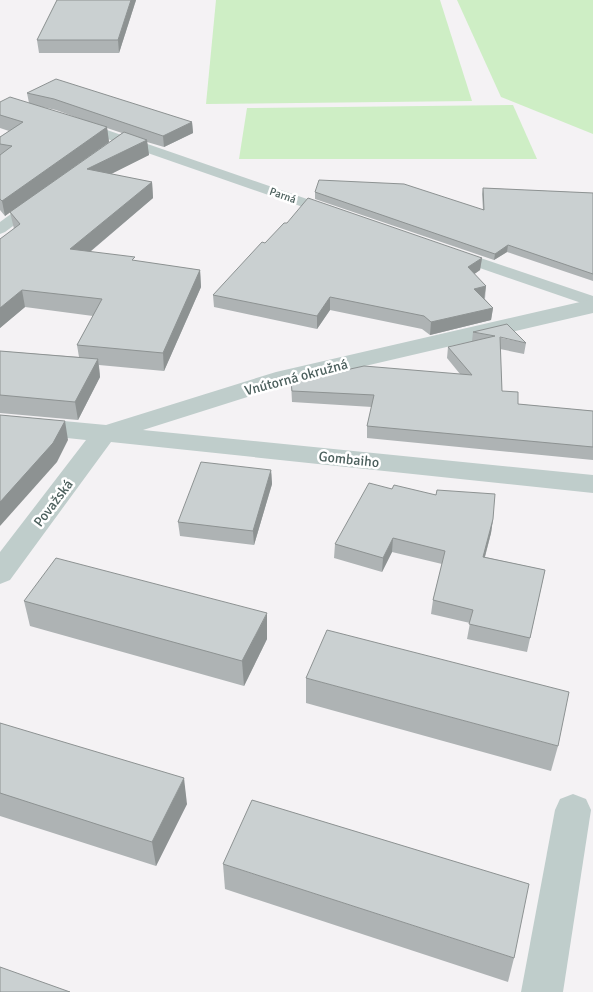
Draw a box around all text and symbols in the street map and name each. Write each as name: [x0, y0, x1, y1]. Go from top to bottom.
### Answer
street label: Parná: [268, 185, 298, 206]
street label: Vnútorná okružná: [243, 356, 350, 399]
street label: Gombaiho: [318, 448, 380, 471]
street label: Považská: [30, 476, 77, 530]

